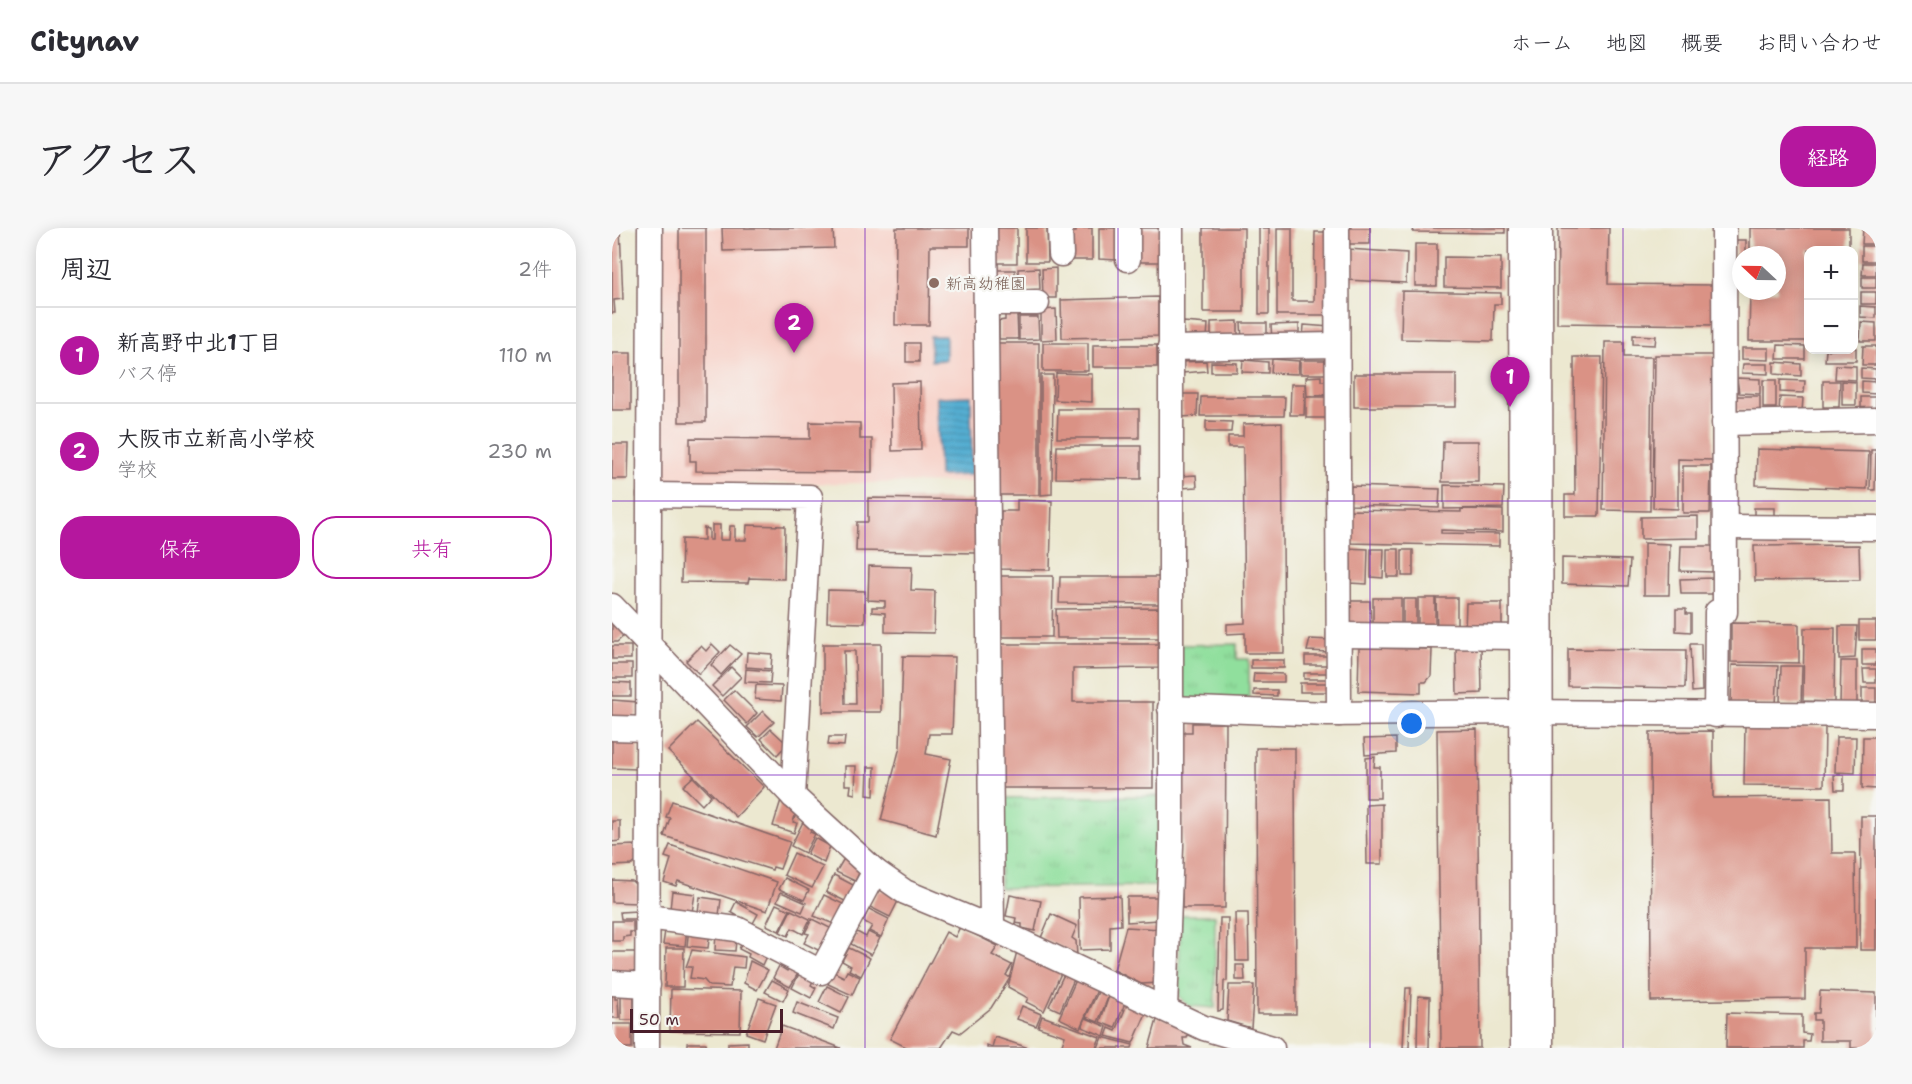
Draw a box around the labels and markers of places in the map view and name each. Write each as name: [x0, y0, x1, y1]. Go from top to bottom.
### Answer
place label: 新高幼稚園: [946, 273, 1026, 294]
marker: 新高幼稚園: [927, 276, 941, 290]
pin: 2: [774, 304, 813, 353]
pin: 1: [1490, 358, 1530, 407]

